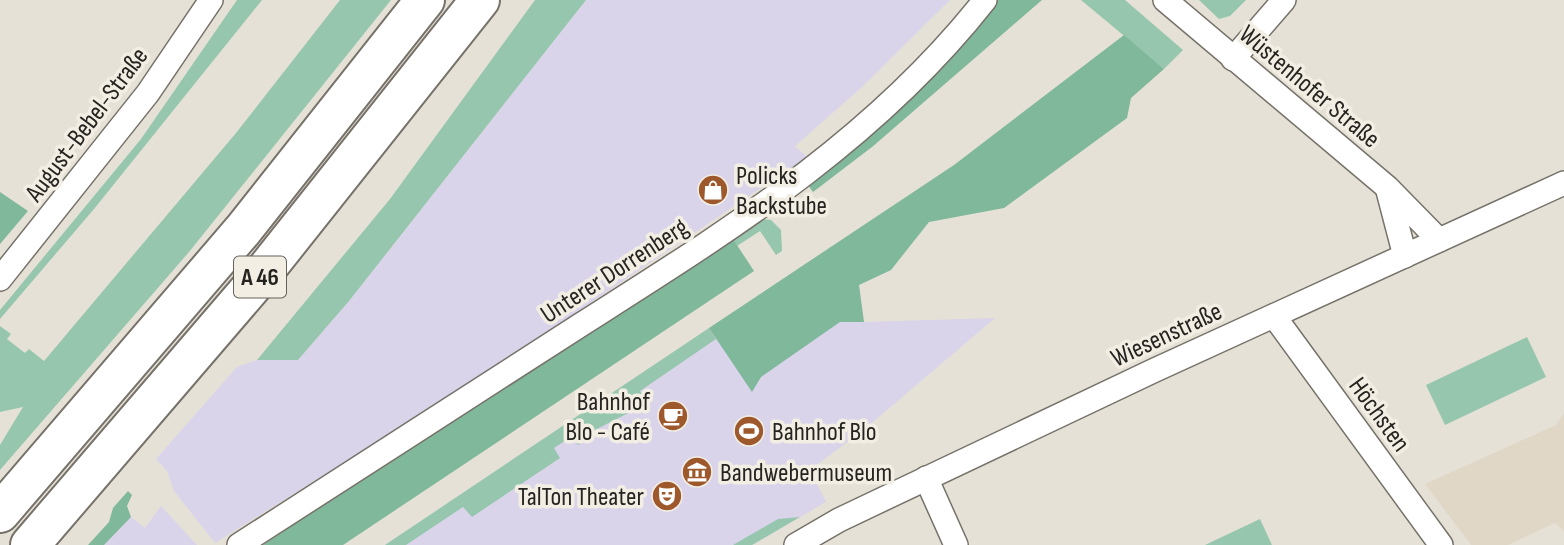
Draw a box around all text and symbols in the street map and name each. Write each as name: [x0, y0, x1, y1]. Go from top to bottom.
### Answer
street label: Wüstenhofer Straße: [1232, 19, 1386, 155]
street label: August-Bebel-Straße: [19, 42, 155, 209]
place label: Policks Backstube: [736, 161, 827, 222]
shop icon: Policks Backstube: [696, 173, 730, 207]
street label: Unterer Dorrenberg: [535, 212, 694, 330]
road number: A 46: [234, 256, 286, 298]
street label: Wiesenstraße: [1106, 296, 1227, 375]
street label: Höchsten: [1342, 372, 1416, 458]
place label: Bahnhof Blo - Café: [565, 387, 650, 448]
cafe icon: Bahnhof Blo - Café: [656, 399, 690, 433]
sports icon: Bahnhof Blo: [732, 414, 766, 448]
place label: Bahnhof Blo: [772, 417, 877, 448]
museum icon: Bandwebermuseum: [680, 455, 714, 489]
place label: Bandwebermuseum: [720, 458, 892, 489]
theatre icon: TalTon Theater: [650, 479, 684, 513]
place label: TalTon Theater: [518, 482, 645, 513]

